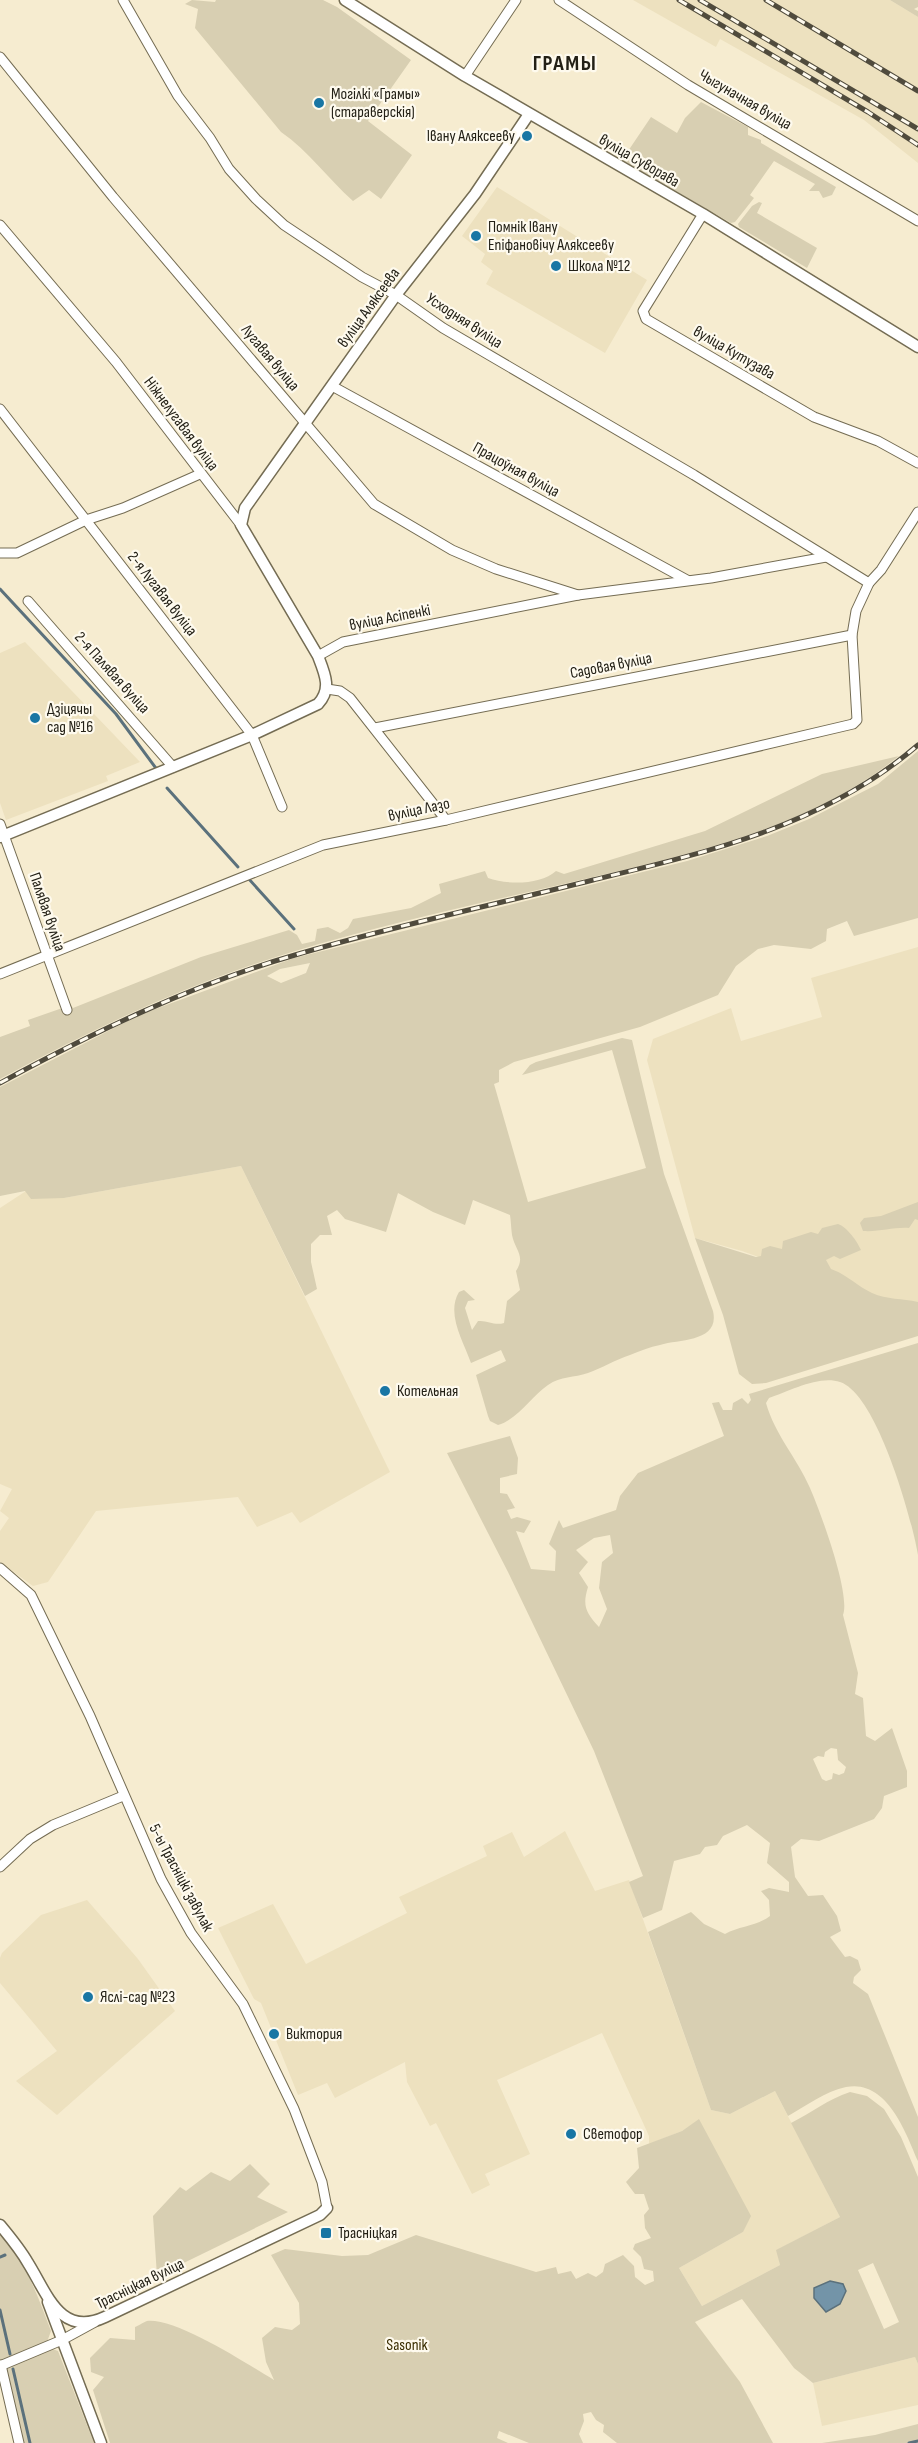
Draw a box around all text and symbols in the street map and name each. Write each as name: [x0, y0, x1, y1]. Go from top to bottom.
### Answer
district label: ГРАМЫ: [533, 50, 597, 77]
street label: Чыгуначная вуліца: [695, 66, 795, 134]
place label: Могілкі «Грамы» (стараверскія): [331, 85, 420, 122]
marker: Могілкі «Грамы» (стараверскія): [312, 96, 326, 110]
place label: Івану Аляксееву: [427, 127, 515, 146]
marker: Івану Аляксееву: [520, 129, 534, 143]
street label: вуліца Суворава: [595, 130, 683, 192]
place label: Помнік Івану Епіфановічу Аляксееву: [488, 218, 614, 255]
marker: Помнік Івану Епіфановічу Аляксееву: [469, 229, 483, 243]
place label: Школа №12: [568, 257, 630, 276]
marker: Школа №12: [549, 259, 563, 273]
street label: вуліца Аляксеева: [334, 265, 404, 351]
street label: Усходняя вуліца: [422, 289, 506, 353]
street label: Лугавая вуліца: [236, 320, 303, 395]
street label: вуліца Кутузава: [690, 322, 778, 384]
street label: Ніжнелугавая вуліца: [140, 373, 222, 475]
street label: Працоўная вуліца: [469, 438, 563, 502]
street label: 2-я Лугавая вуліца: [123, 548, 201, 640]
street label: вуліца Асіпенкі: [348, 601, 432, 635]
street label: 2-я Палявая вуліца: [70, 628, 154, 718]
street label: Садовая вуліца: [569, 649, 653, 683]
place label: Дзіцячы сад №16: [47, 700, 93, 737]
marker: Дзіцячы сад №16: [28, 711, 42, 725]
street label: вуліца Лазо: [387, 794, 451, 826]
street label: Палявая вуліца: [25, 870, 69, 954]
place label: Котельная: [397, 1382, 458, 1401]
marker: Котельная: [378, 1384, 392, 1398]
street label: 5-ы Трасніцкі завулак: [145, 1821, 218, 1936]
place label: Яслі-сад №23: [100, 1988, 175, 2007]
marker: Яслі-сад №23: [81, 1990, 95, 2004]
place label: Виктория: [286, 2025, 342, 2044]
marker: Виктория: [267, 2027, 281, 2041]
place label: Светофор: [583, 2125, 643, 2144]
marker: Светофор: [564, 2127, 578, 2141]
place label: Трасніцкая: [338, 2224, 397, 2243]
marker: Трасніцкая: [319, 2226, 333, 2240]
street label: Трасніцкая вуліца: [93, 2254, 187, 2314]
park label: Sasonik: [386, 2336, 428, 2355]

